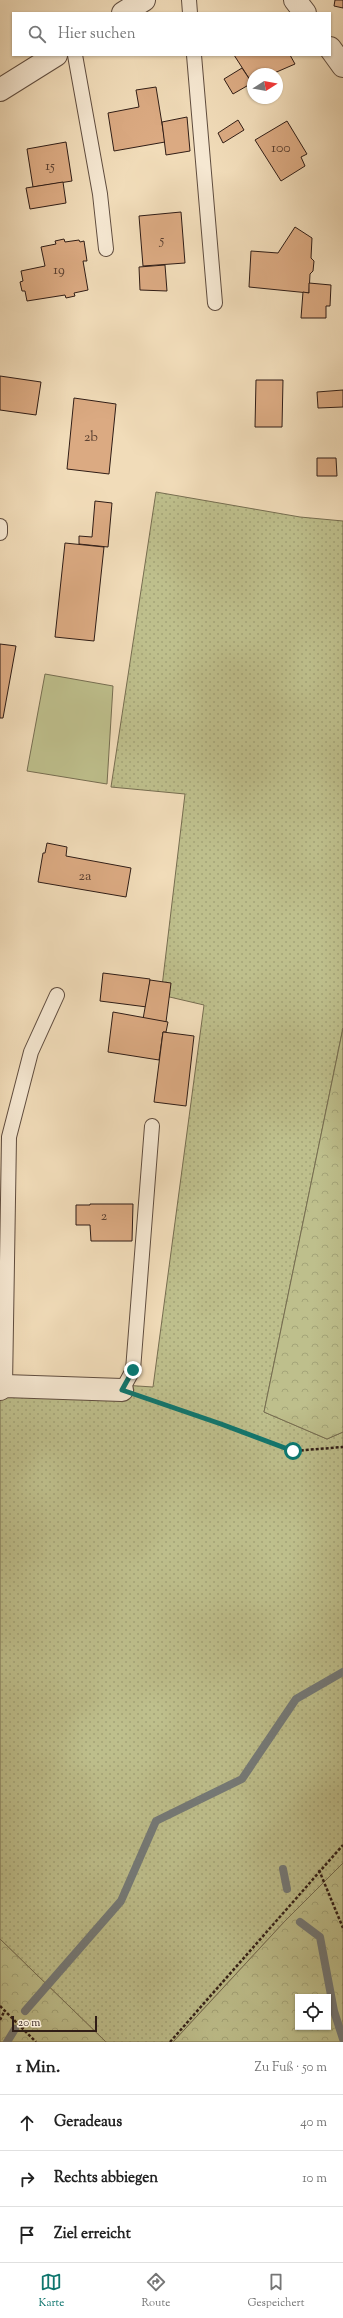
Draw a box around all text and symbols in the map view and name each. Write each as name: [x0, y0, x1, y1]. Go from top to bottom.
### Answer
search box: [12, 12, 331, 56]
icon: search: [26, 23, 48, 45]
text: Hier suchen: [58, 24, 136, 45]
north arrow: [247, 68, 283, 104]
house number: 100: [271, 139, 291, 159]
house number: 15: [45, 157, 55, 177]
house number: 5: [159, 231, 165, 251]
house number: 19: [53, 261, 65, 281]
house number: 2b: [84, 428, 98, 448]
house number: 2a: [78, 867, 92, 887]
house number: 2: [101, 1207, 108, 1227]
route end: [124, 1361, 142, 1379]
route start: [284, 1442, 302, 1460]
map controls: [295, 1994, 331, 2030]
button: locate: [295, 1994, 331, 2030]
scale bar: [12, 2014, 97, 2033]
text: 20 m: [18, 2015, 40, 2031]
text: 1 Min.: [16, 2056, 60, 2080]
text: Zu Fuß · 50 m: [254, 2059, 327, 2077]
icon: ahead: [16, 2112, 38, 2134]
text: Geradeaus: [54, 2112, 122, 2133]
text: 40 m: [300, 2114, 327, 2132]
icon: right: [16, 2168, 38, 2190]
text: Rechts abbiegen: [54, 2168, 158, 2189]
text: 10 m: [302, 2170, 327, 2188]
icon: arrive: [16, 2224, 38, 2246]
text: Ziel erreicht: [54, 2224, 131, 2245]
tab: Karte: [39, 2271, 64, 2311]
tab: Route: [142, 2271, 170, 2311]
tab: Gespeichert: [247, 2271, 304, 2311]

